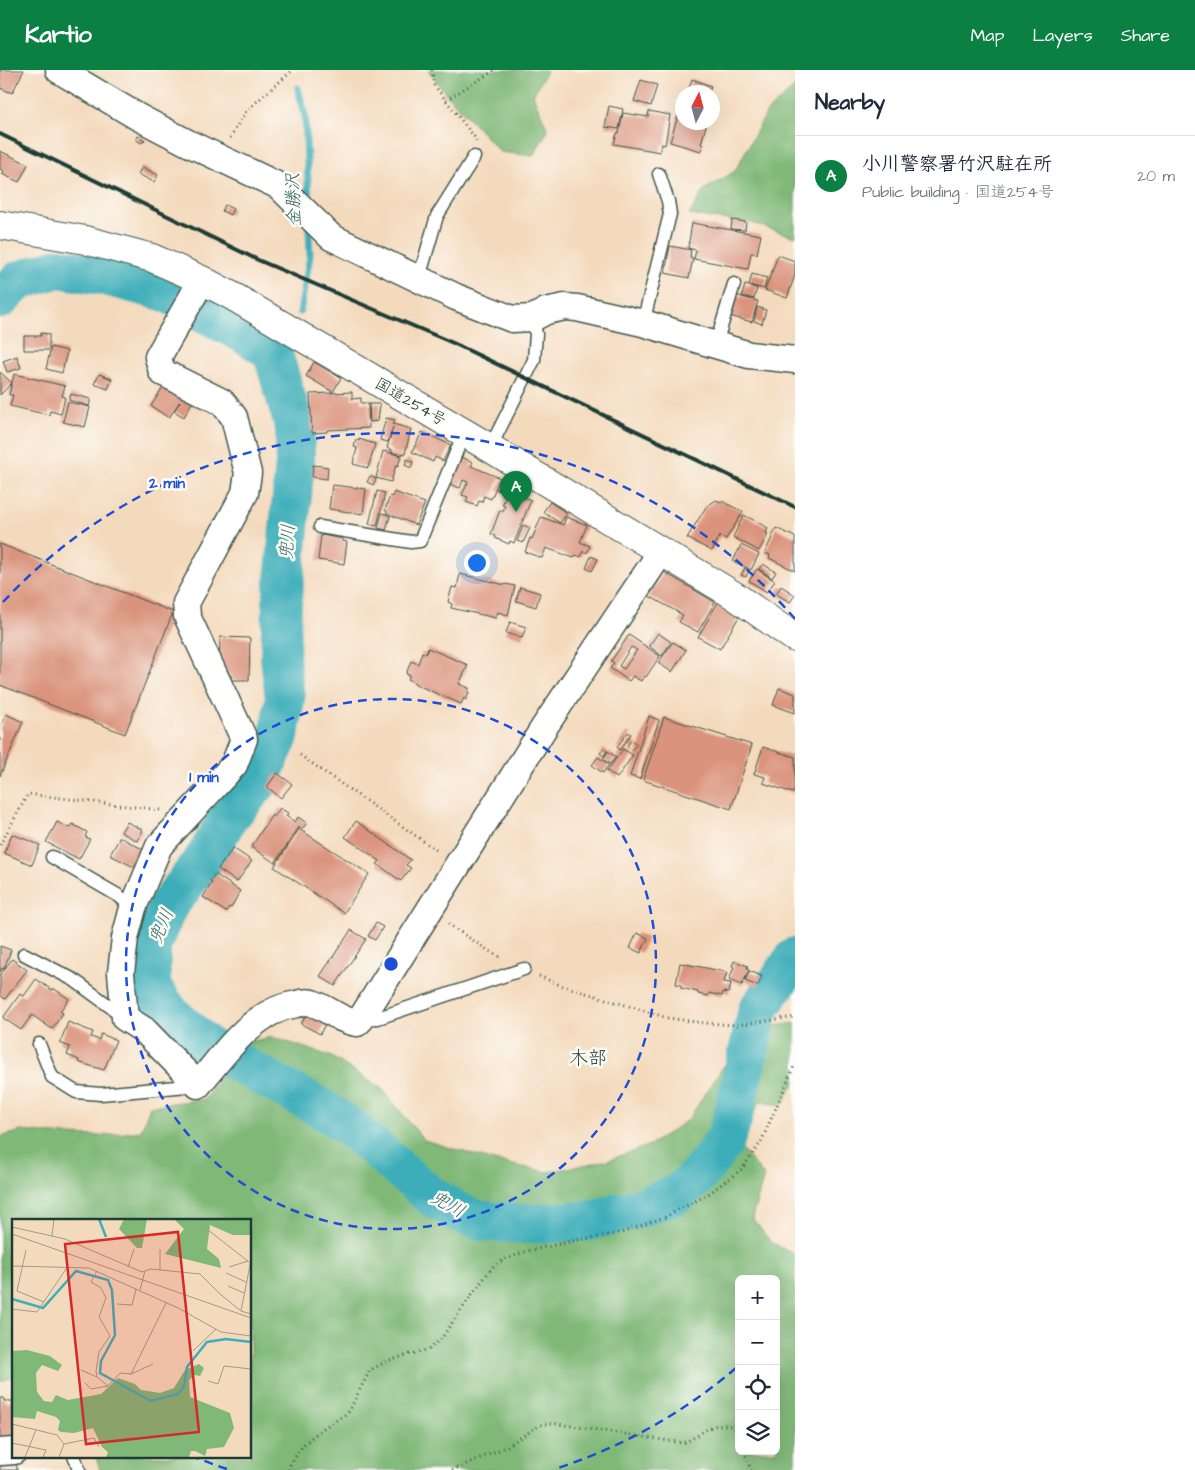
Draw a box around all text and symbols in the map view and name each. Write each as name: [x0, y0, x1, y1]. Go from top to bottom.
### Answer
text: Kartio: [25, 18, 92, 52]
text: Map: [970, 23, 1004, 48]
text: Layers: [1032, 23, 1093, 48]
text: Share: [1121, 23, 1170, 48]
north arrow: [675, 85, 720, 130]
text: Nearby: [815, 88, 885, 117]
text: 小川警察署竹沢駐在所: [862, 151, 1052, 178]
text: A: [826, 165, 836, 187]
text: 20 m: [1137, 165, 1175, 187]
water label: 金勝沢: [280, 172, 307, 227]
text: Public building · 国道254号: [862, 181, 1054, 203]
street label: 国道254号: [371, 372, 450, 431]
pin: A: [500, 471, 532, 512]
text: 2 min: [148, 473, 186, 494]
water label: 兜川: [274, 523, 301, 561]
your location: [464, 550, 490, 576]
text: 1 min: [189, 767, 219, 788]
water label: 兜川: [143, 905, 180, 948]
centre of rings: [382, 955, 400, 973]
district label: 木部: [569, 1045, 607, 1072]
water label: 兜川: [426, 1185, 470, 1224]
inset map: [12, 1219, 251, 1458]
map controls: [735, 1275, 780, 1455]
button: +: [735, 1275, 780, 1320]
button: −: [735, 1320, 780, 1365]
button: locate: [735, 1365, 780, 1410]
button: layers: [735, 1410, 780, 1455]

